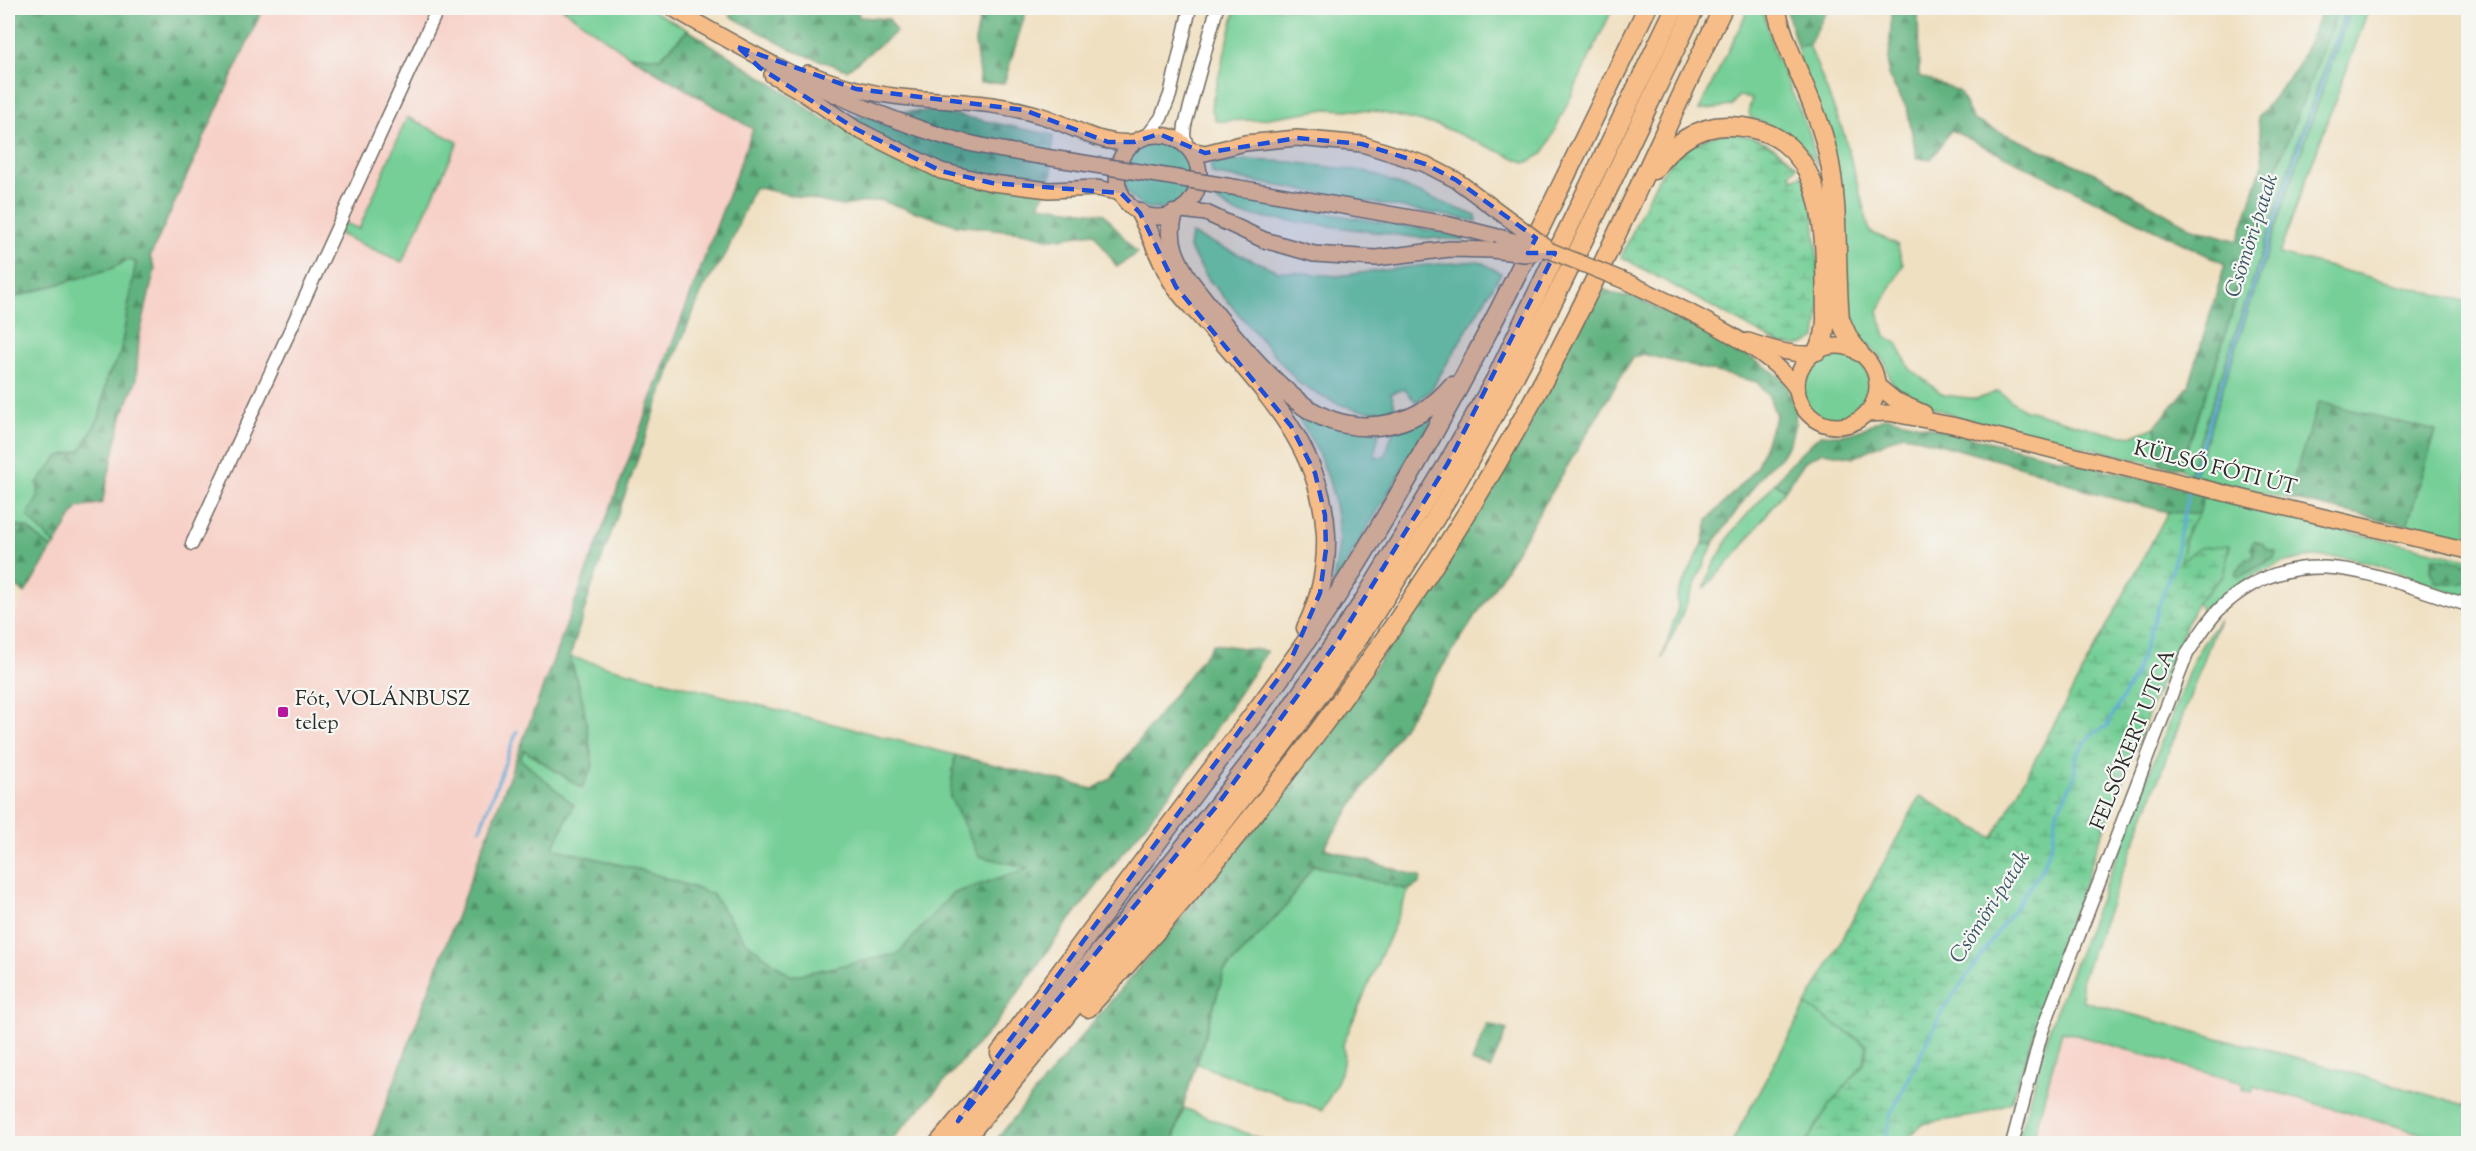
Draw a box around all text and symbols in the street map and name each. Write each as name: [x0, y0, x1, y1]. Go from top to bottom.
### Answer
water label: Csömöri-patak: [2218, 170, 2288, 302]
street label: KÜLSŐ FÓTI ÚT: [2130, 434, 2300, 504]
street label: FELSŐKERT UTCA: [2084, 645, 2184, 835]
place label: Fót, VOLÁNBUSZ telep: [295, 685, 470, 739]
marker: Fót, VOLÁNBUSZ telep: [276, 705, 290, 719]
water label: Csömöri-patak: [1943, 845, 2039, 971]

